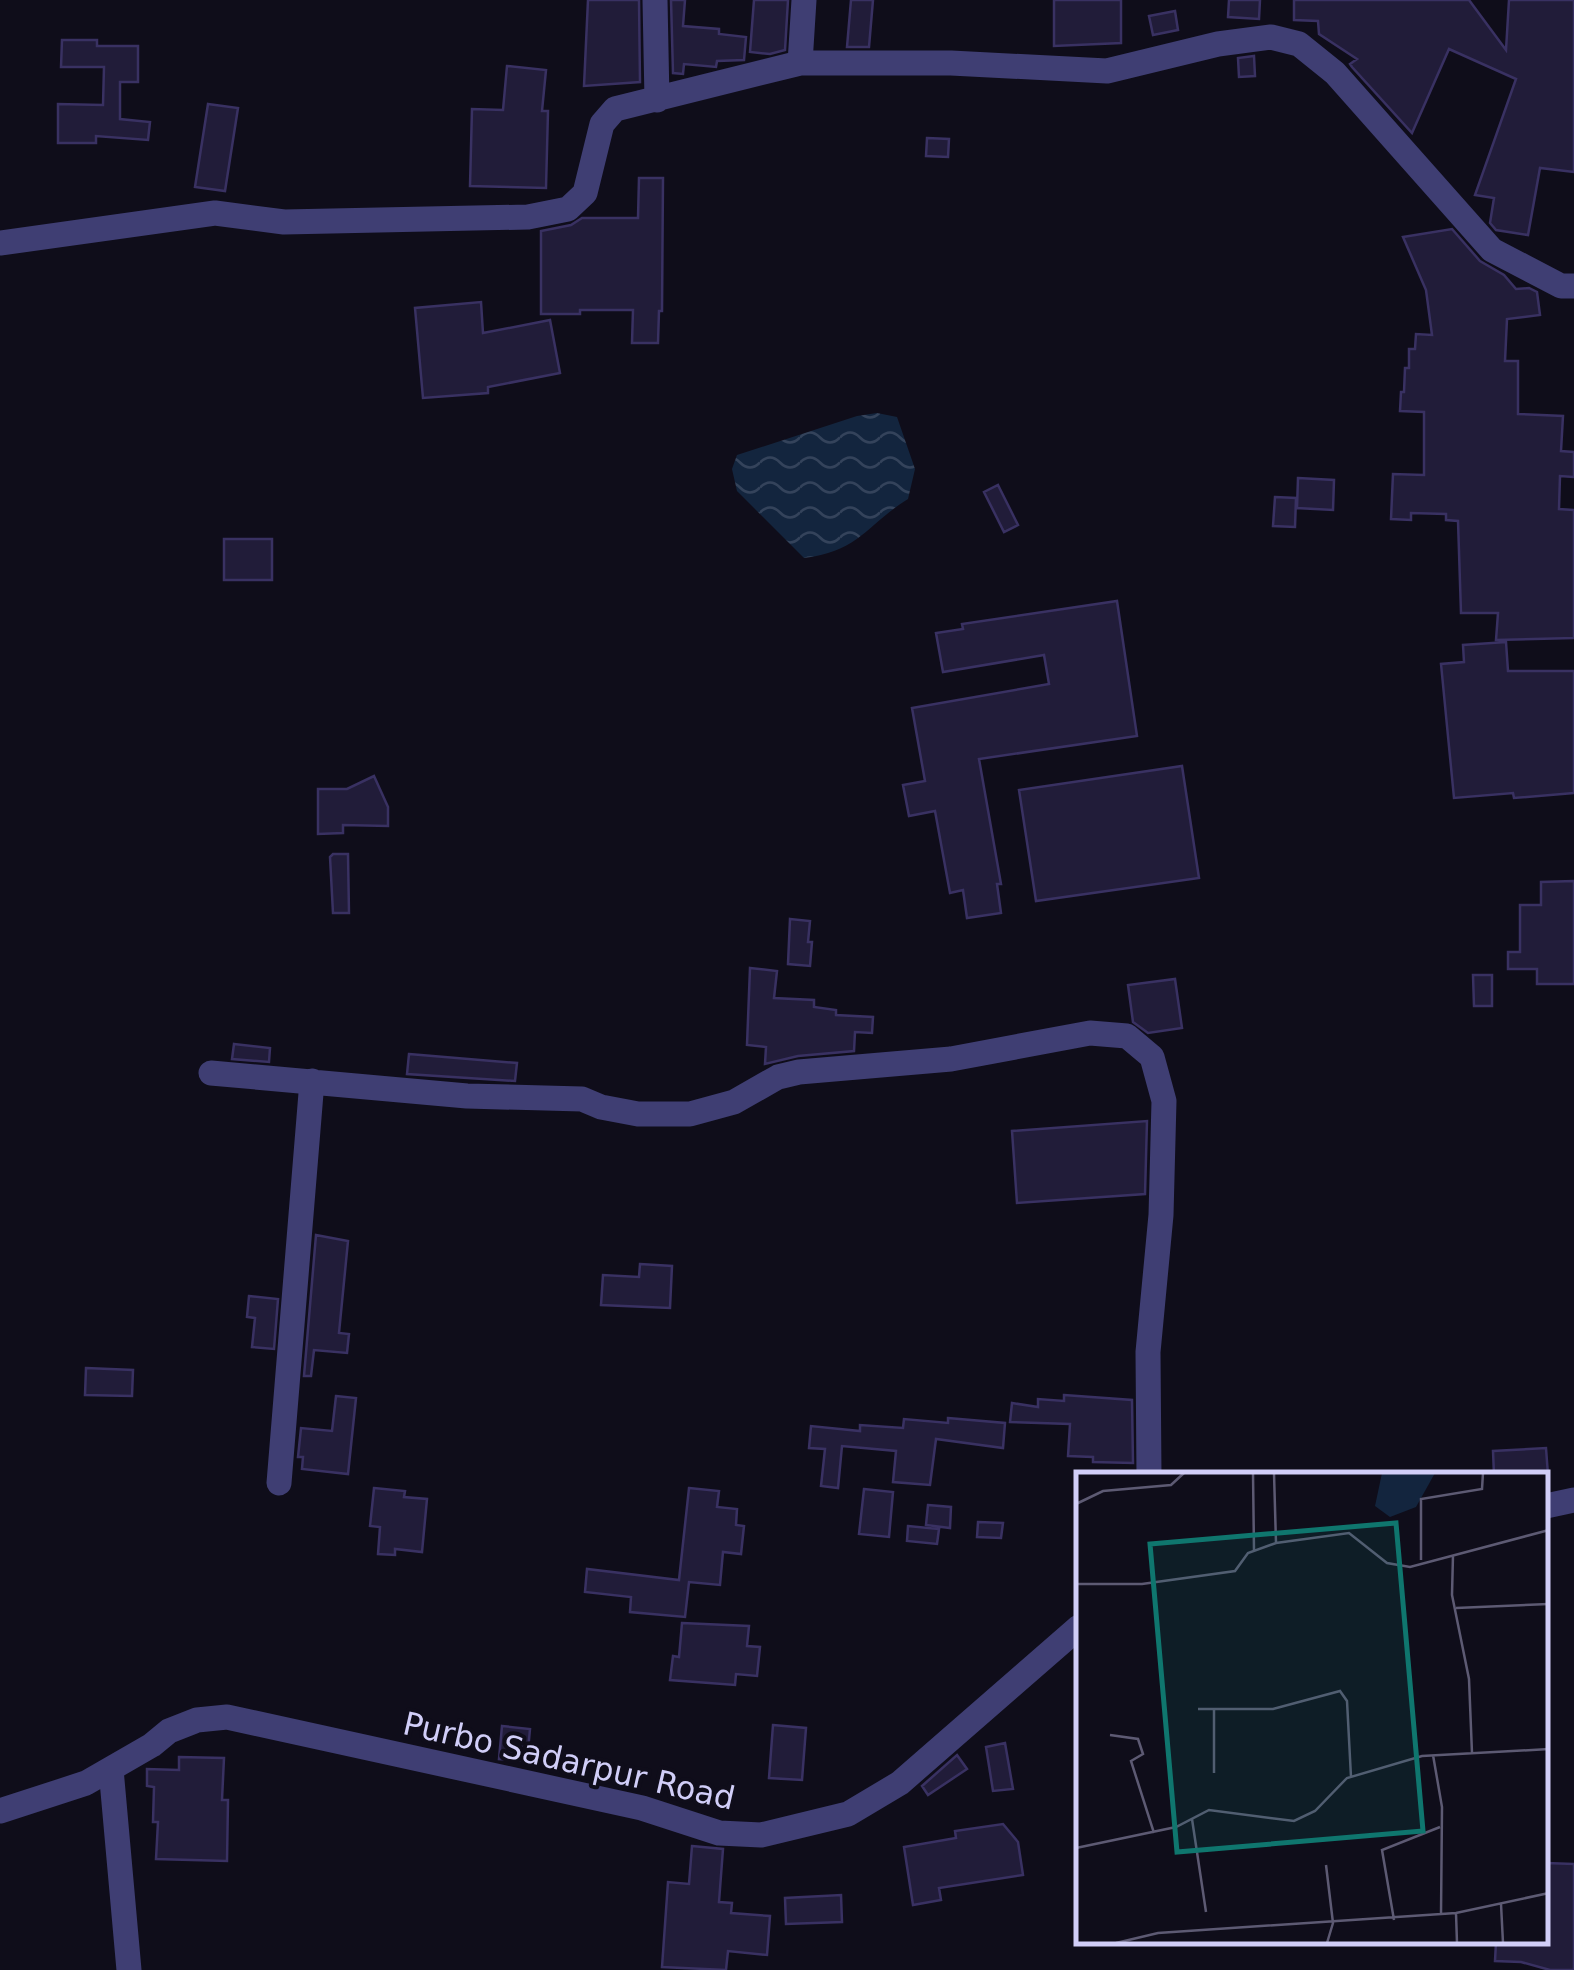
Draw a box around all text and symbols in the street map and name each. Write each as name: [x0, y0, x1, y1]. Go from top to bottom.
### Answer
inset map: [1076, 1472, 1549, 1945]
street label: Purbo Sadarpur Road: [399, 1704, 739, 1818]

